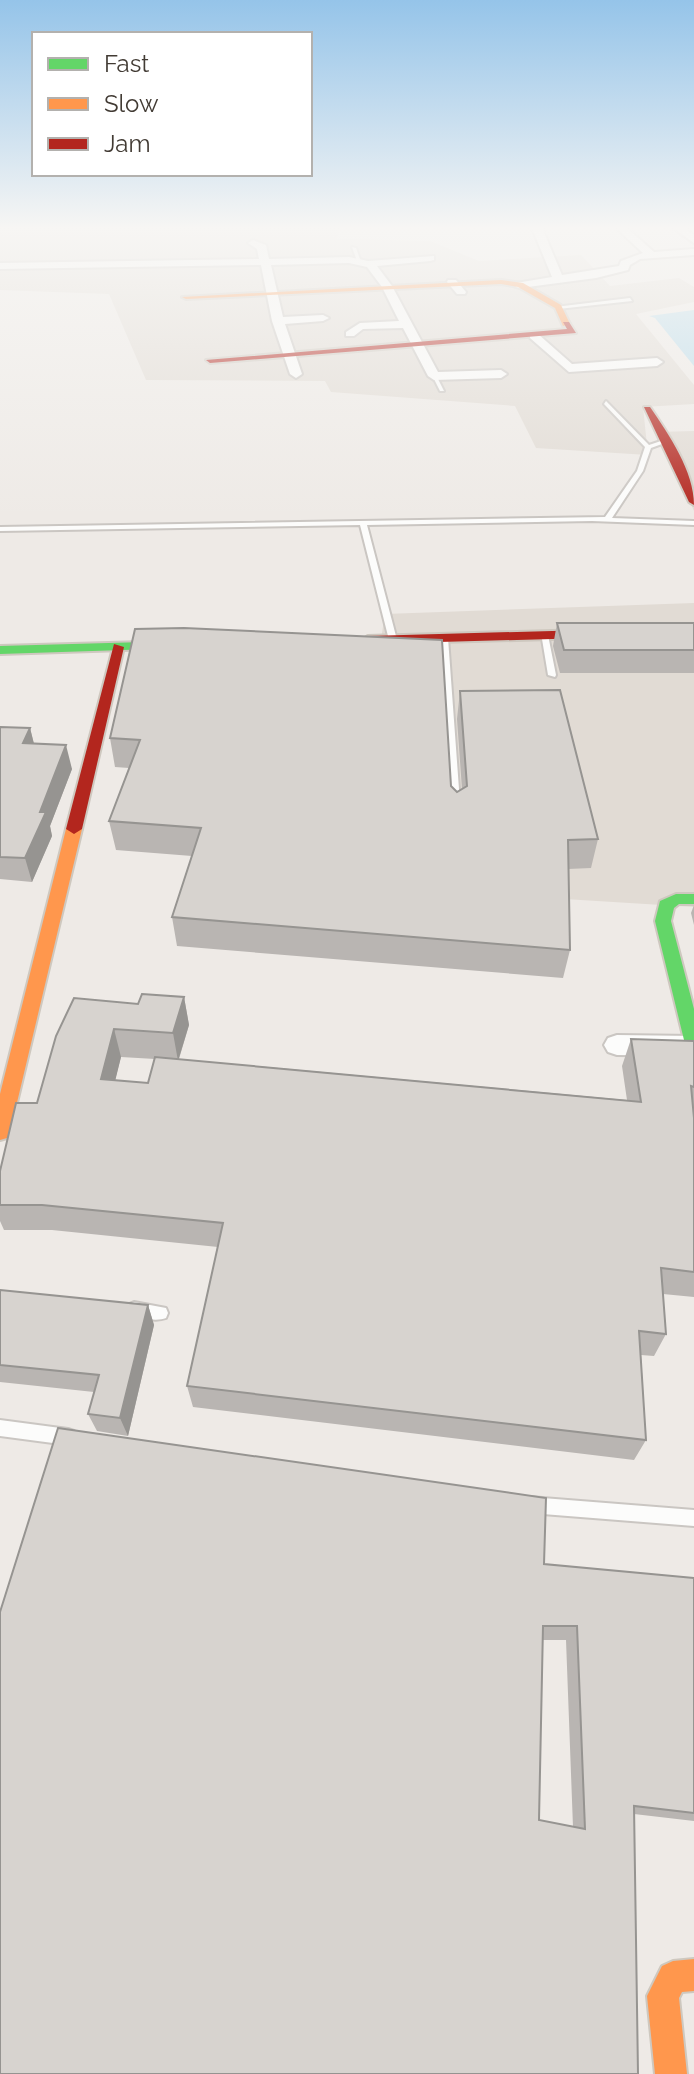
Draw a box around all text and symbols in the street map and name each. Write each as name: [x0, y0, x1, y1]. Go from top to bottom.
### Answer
legend: [32, 32, 312, 176]
text: Fast: [104, 49, 149, 78]
text: Slow: [104, 89, 159, 118]
text: Jam: [104, 129, 150, 158]

